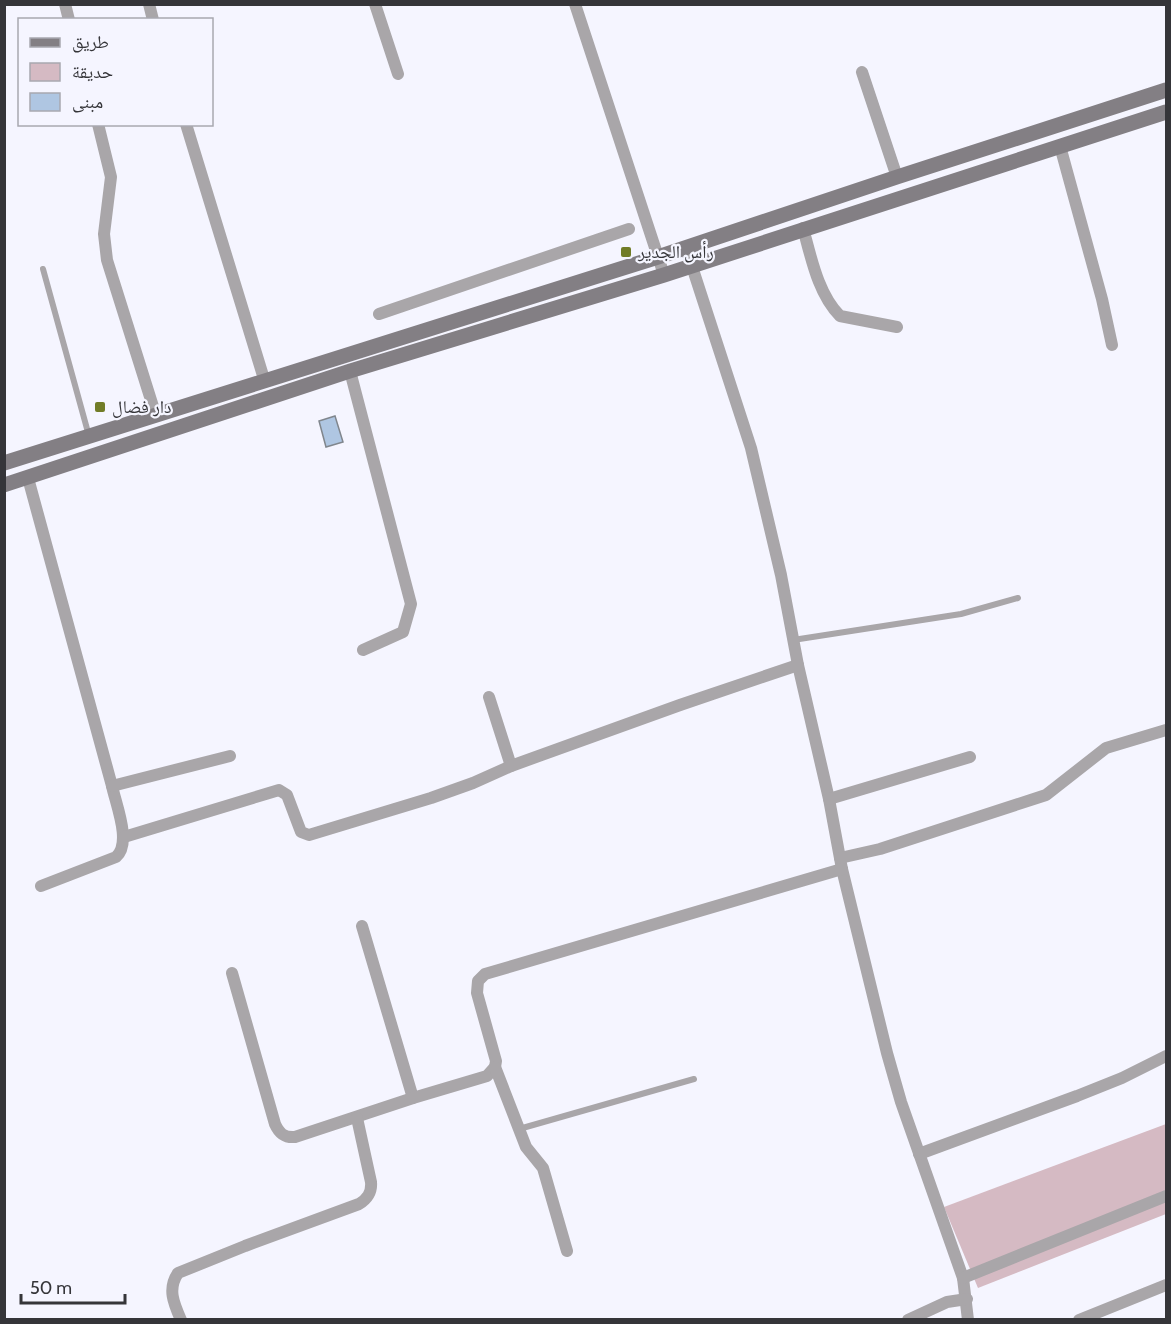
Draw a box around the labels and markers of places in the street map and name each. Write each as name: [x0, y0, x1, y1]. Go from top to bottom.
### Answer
place label: رأس الجدير: [637, 241, 714, 263]
marker: رأس الجدير: [619, 245, 633, 259]
place label: دار فضال: [112, 396, 172, 418]
marker: دار فضال: [93, 400, 107, 414]

